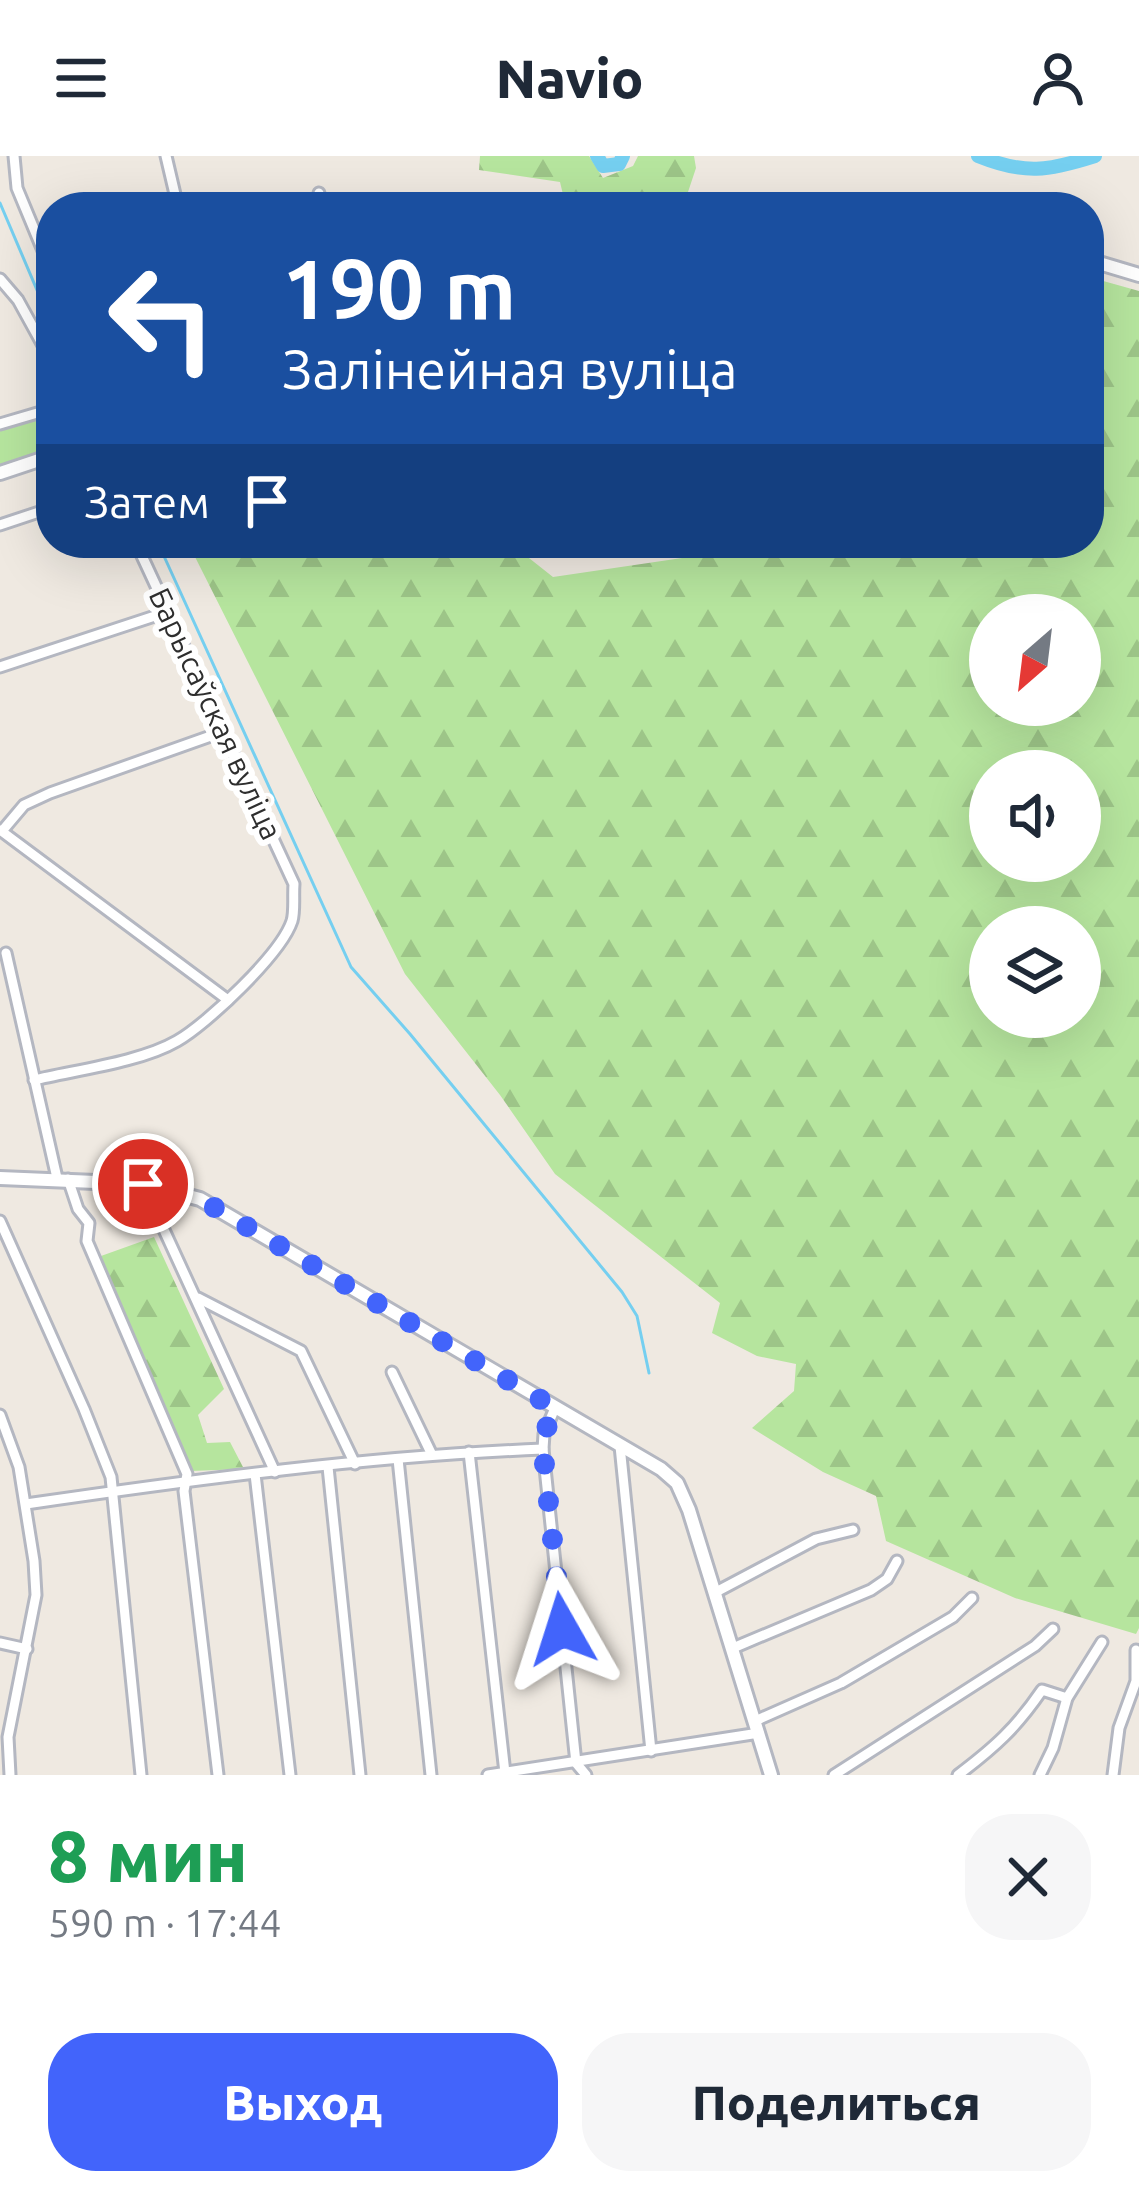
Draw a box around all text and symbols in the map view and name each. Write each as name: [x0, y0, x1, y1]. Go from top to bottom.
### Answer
icon: menu: [48, 45, 114, 111]
icon: person: [1025, 45, 1091, 111]
text: Navio: [495, 48, 644, 108]
icon: left: [84, 240, 240, 396]
text: 190 m: [282, 241, 516, 335]
text: Залінейная вуліца: [282, 339, 738, 399]
icon: arrive: [234, 468, 300, 534]
text: Затем: [84, 476, 210, 527]
street label: Барысаўская вуліца: [143, 582, 289, 845]
north arrow: [969, 594, 1101, 726]
map controls: [969, 594, 1101, 1038]
button: sound: [969, 750, 1101, 882]
button: layers: [969, 906, 1101, 1038]
pin: [92, 1133, 194, 1235]
icon: arrive: [110, 1151, 176, 1217]
position arrow: [499, 1566, 625, 1692]
button: close: [965, 1814, 1091, 1940]
text: 8 мин: [48, 1815, 248, 1896]
text: 590 m · 17:44: [48, 1901, 282, 1944]
button: Выход: [48, 2033, 558, 2171]
button: Поделиться: [582, 2033, 1091, 2171]

